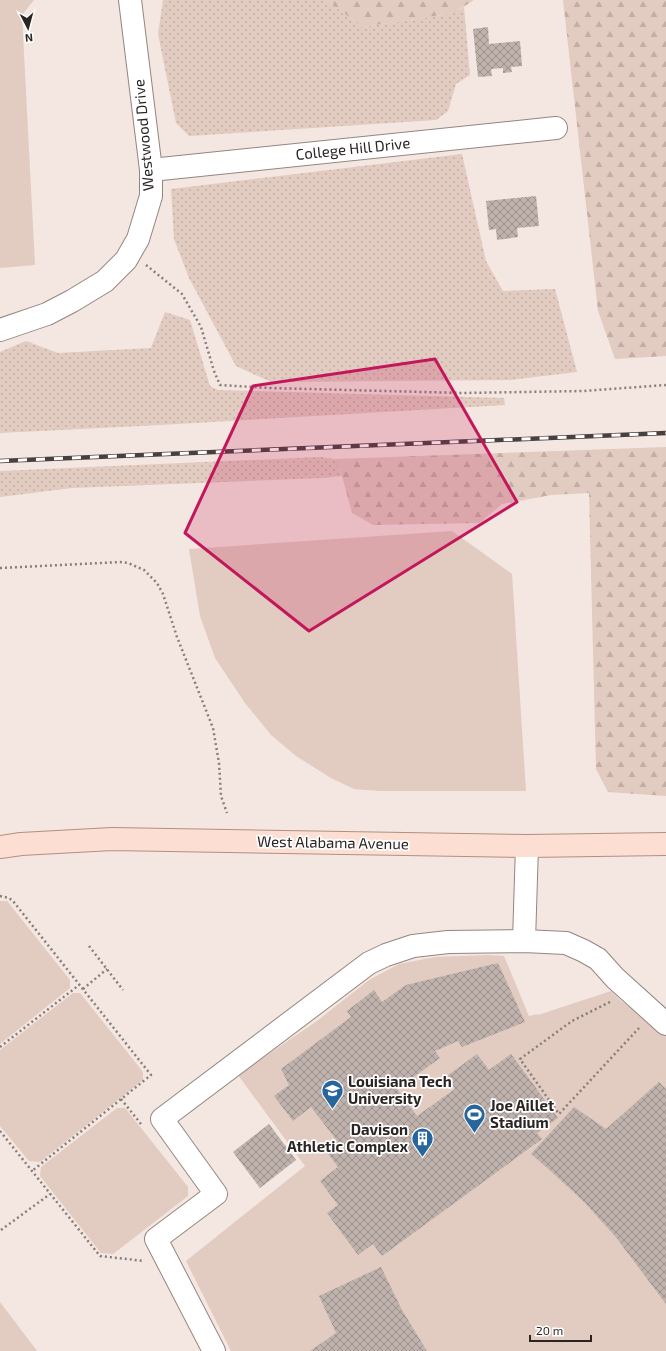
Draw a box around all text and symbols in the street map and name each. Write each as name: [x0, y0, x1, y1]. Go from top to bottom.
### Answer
north arrow: [8, 8, 48, 48]
text: N: [24, 32, 34, 45]
street label: Westwood Drive: [129, 78, 157, 192]
street label: College Hill Drive: [295, 133, 411, 163]
street label: West Alabama Avenue: [257, 832, 409, 852]
place label: Louisiana Tech University: [348, 1072, 452, 1108]
school or university icon: Louisiana Tech University: [320, 1078, 346, 1111]
place label: Joe Aillet Stadium: [490, 1096, 554, 1131]
sports icon: Joe Aillet Stadium: [461, 1102, 487, 1135]
place label: Davison Athletic Complex: [287, 1120, 408, 1155]
building icon: Davison Athletic Complex: [410, 1126, 436, 1159]
scale bar: [530, 1317, 591, 1343]
text: 20 m: [536, 1323, 563, 1337]

